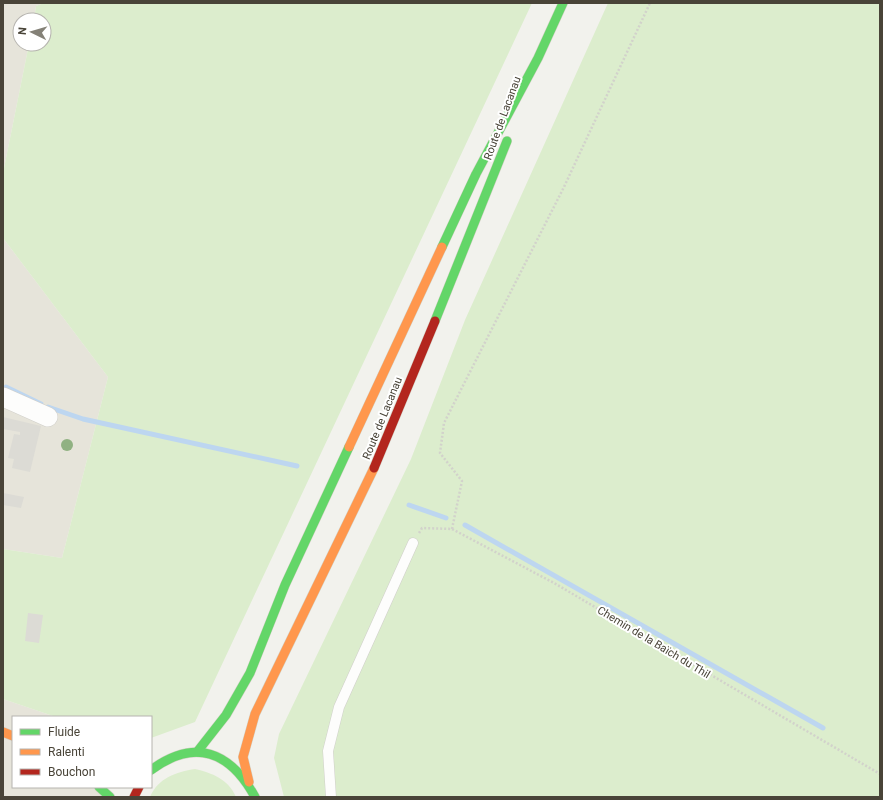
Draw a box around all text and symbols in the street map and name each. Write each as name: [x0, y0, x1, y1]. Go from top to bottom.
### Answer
north arrow: [12, 12, 52, 52]
text: N: [16, 27, 29, 36]
street label: Route de Lacanau: [481, 75, 524, 162]
street label: Route de Lacanau: [360, 375, 405, 461]
street label: Chemin de la Baïch du Thil: [595, 604, 712, 681]
legend: [12, 716, 152, 788]
text: Fluide: [48, 725, 80, 739]
text: Ralenti: [48, 745, 85, 759]
text: Bouchon: [48, 765, 95, 779]

